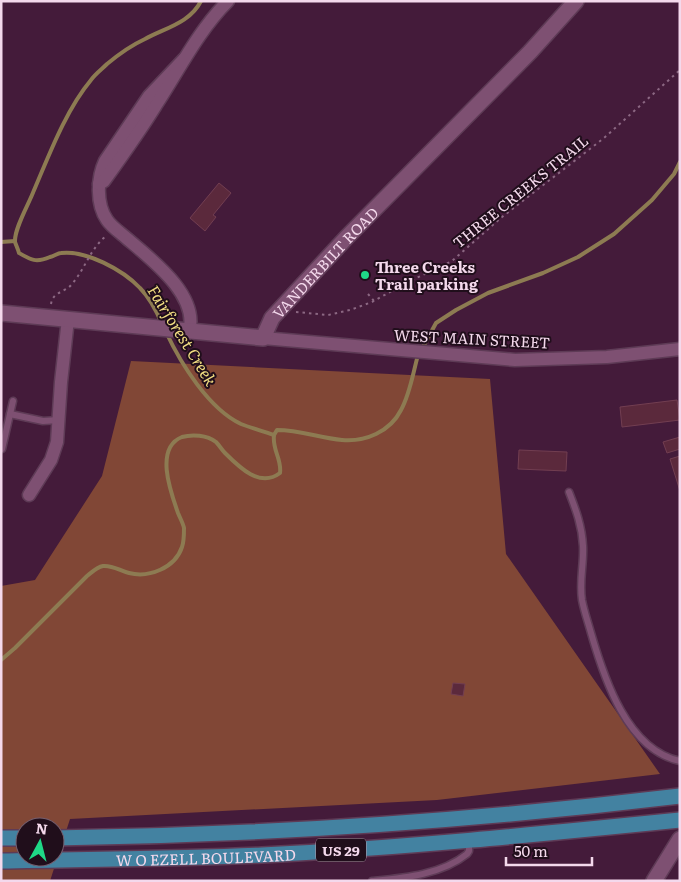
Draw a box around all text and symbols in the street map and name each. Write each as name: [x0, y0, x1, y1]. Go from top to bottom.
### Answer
street label: THREE CREEKS TRAIL: [447, 129, 593, 253]
street label: VANDERBILT ROAD: [266, 201, 383, 323]
place label: Three Creeks Trail parking: [375, 255, 479, 295]
marker: Three Creeks Trail parking: [359, 269, 371, 281]
water label: Fairforest Creek: [142, 280, 224, 390]
street label: WEST MAIN STREET: [393, 322, 551, 354]
north arrow: [15, 817, 65, 867]
text: N: [35, 817, 49, 839]
scale bar: [506, 834, 592, 866]
road number: US 29: [316, 838, 366, 862]
text: 50 m: [514, 839, 548, 862]
street label: W O EZELL BOULEVARD: [116, 842, 296, 871]

